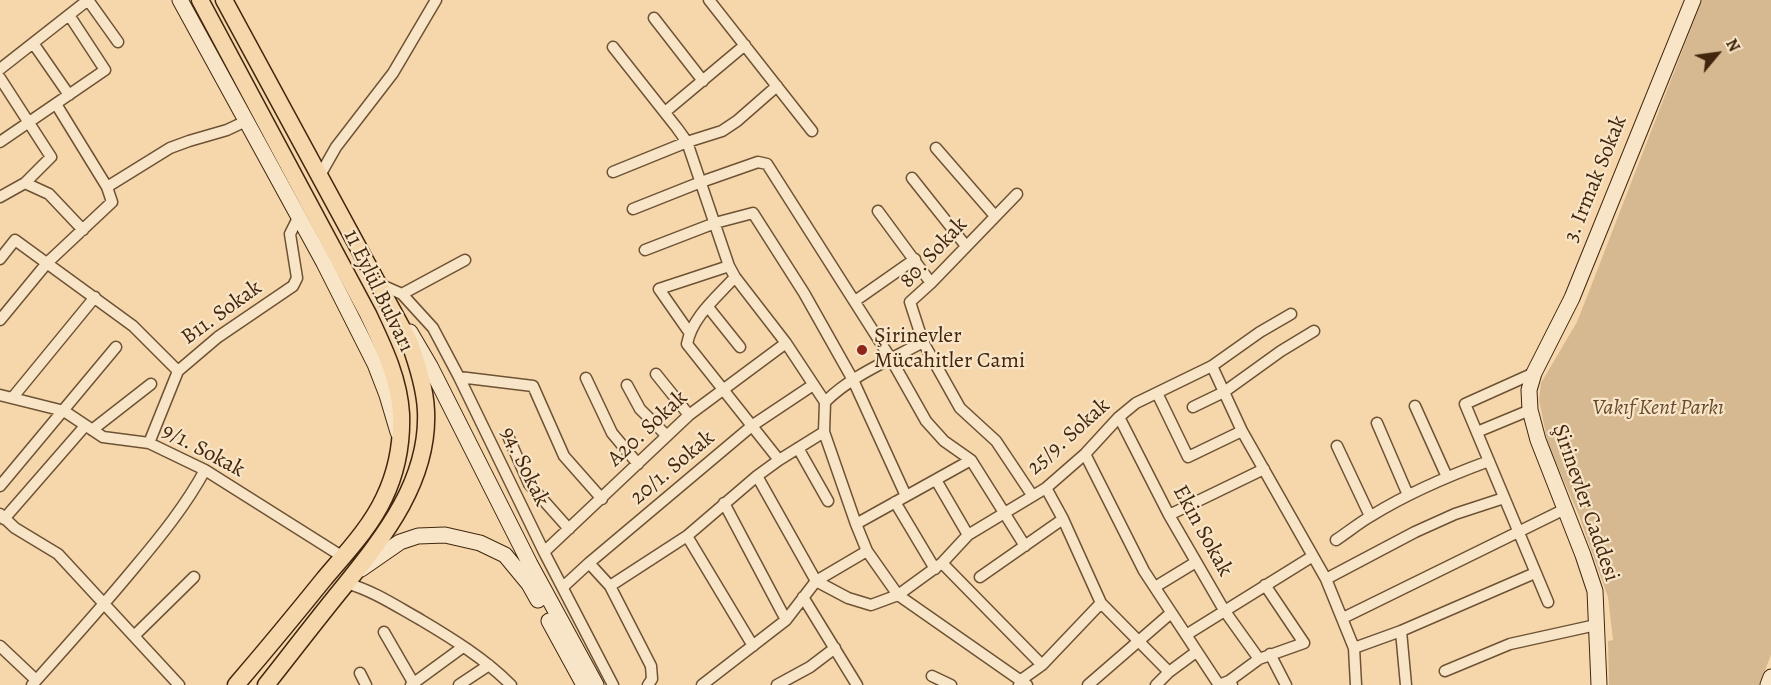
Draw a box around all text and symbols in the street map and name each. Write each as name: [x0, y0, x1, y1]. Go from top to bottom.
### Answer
north arrow: [1687, 24, 1747, 84]
text: N: [1720, 35, 1745, 56]
street label: 3. Irmak Sokak: [1559, 112, 1633, 246]
street label: 80. Sokak: [895, 212, 973, 294]
street label: 11 Eylül Bulvarı: [337, 225, 419, 357]
street label: B11. Sokak: [177, 275, 267, 351]
place label: Şirinevler Mücahitler Cami: [874, 324, 1025, 376]
marker: Şirinevler Mücahitler Cami: [855, 343, 869, 357]
street label: A20. Sokak: [602, 385, 694, 473]
street label: 25/9. Sokak: [1022, 393, 1116, 481]
park label: Vakıf Kent Parkı: [1592, 396, 1724, 422]
street label: 9/1. Sokak: [157, 418, 249, 484]
street label: Şirinevler Caddesi: [1546, 421, 1624, 585]
street label: 94. Sokak: [494, 423, 554, 511]
street label: 20/1. Sokak: [626, 425, 720, 511]
street label: Ekin Sokak: [1166, 481, 1238, 581]

